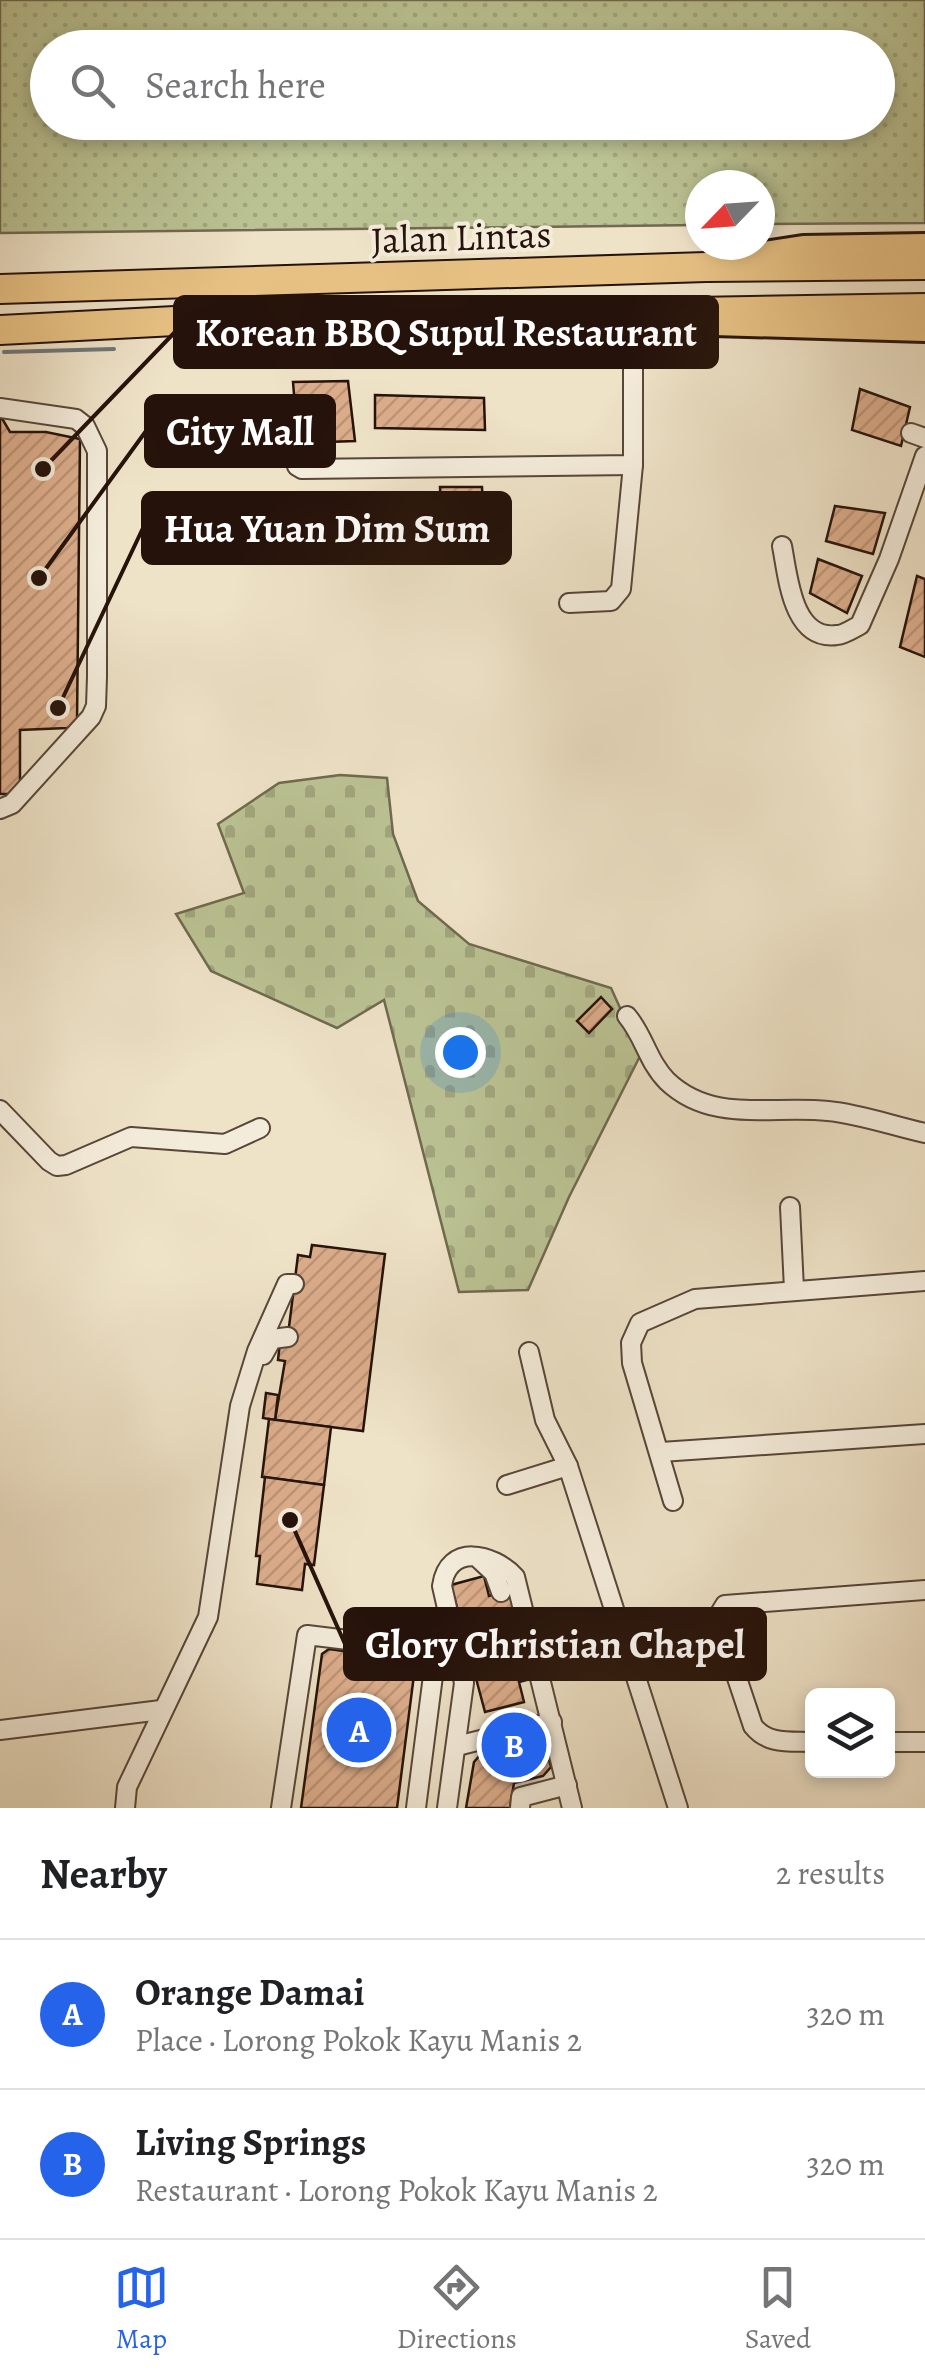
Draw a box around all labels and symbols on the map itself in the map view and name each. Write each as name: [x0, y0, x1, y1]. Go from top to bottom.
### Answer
north arrow: [685, 170, 775, 260]
street label: Jalan Lintas: [370, 208, 552, 266]
callout: Korean BBQ Supul Restaurant: [175, 297, 717, 367]
text: Korean BBQ Supul Restaurant: [195, 305, 697, 360]
callout: City Mall: [146, 396, 334, 466]
text: City Mall: [166, 404, 315, 459]
callout: Hua Yuan Dim Sum: [143, 493, 510, 563]
text: Hua Yuan Dim Sum: [164, 501, 490, 556]
your location: [435, 1027, 486, 1078]
callout: Glory Christian Chapel: [345, 1609, 765, 1679]
text: Glory Christian Chapel: [365, 1617, 746, 1672]
pin: A: [326, 1692, 392, 1768]
pin: B: [482, 1708, 546, 1782]

